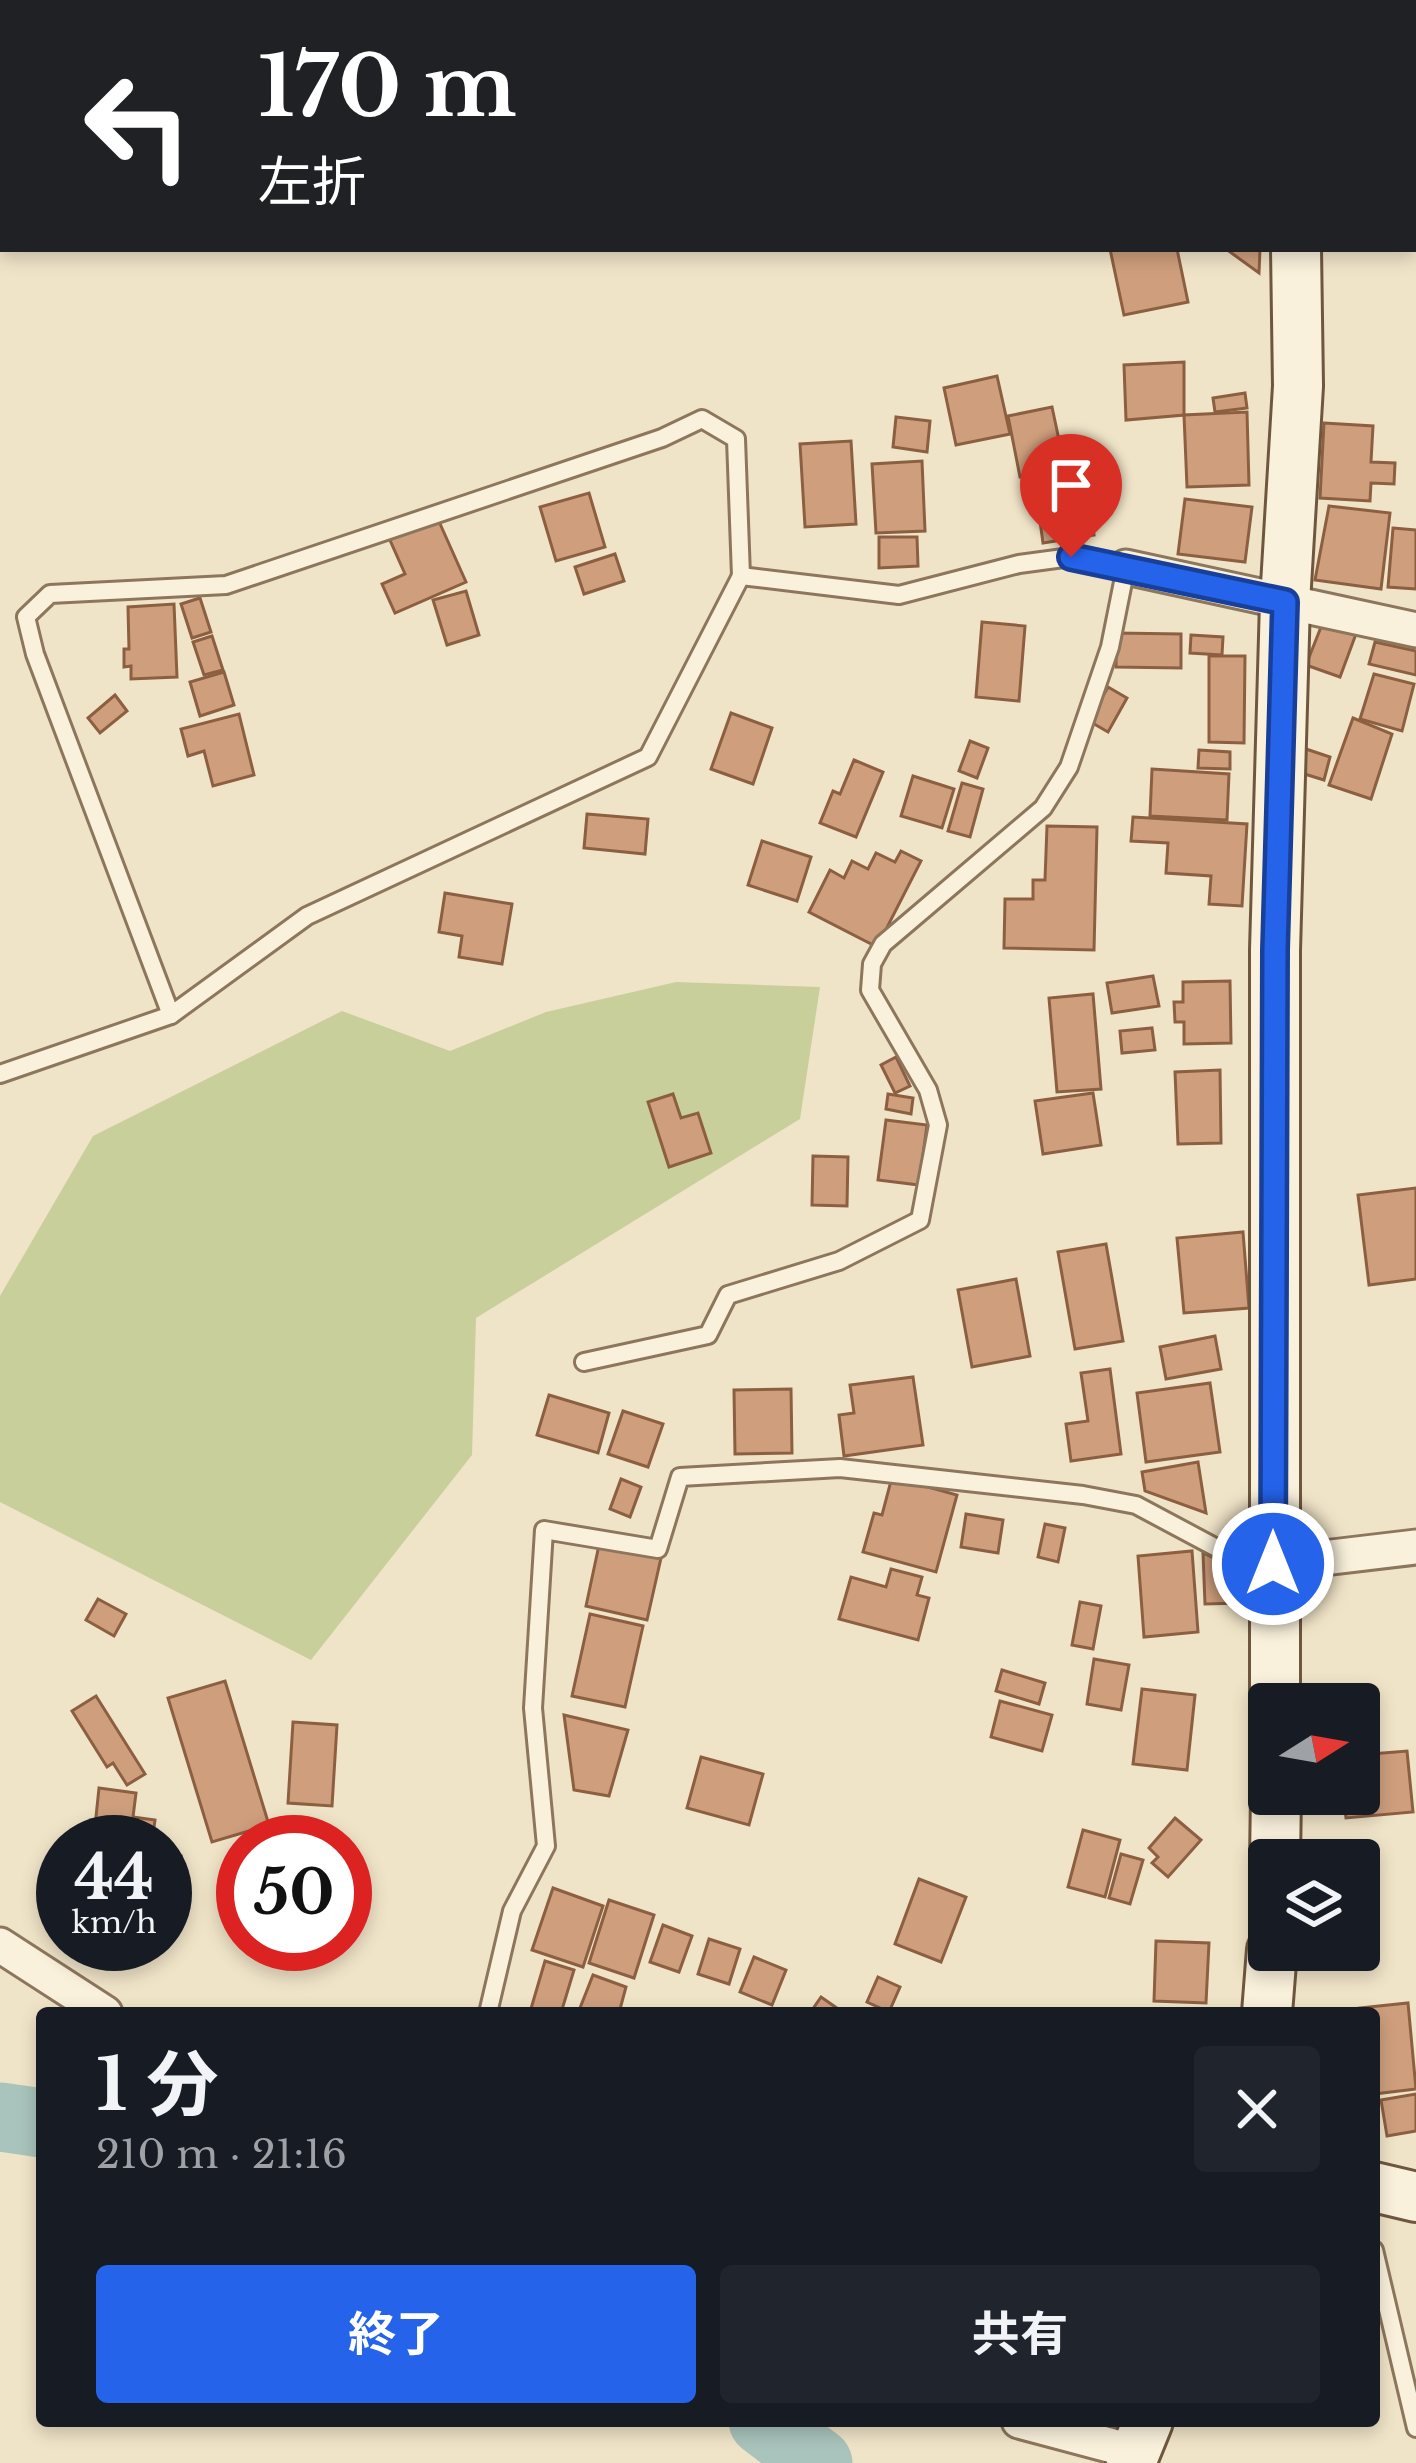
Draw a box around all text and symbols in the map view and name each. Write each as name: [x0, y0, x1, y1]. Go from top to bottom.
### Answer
text: 170 m: [258, 35, 517, 139]
icon: left: [60, 48, 216, 204]
text: 左折: [258, 149, 366, 216]
pin: [1020, 434, 1122, 557]
icon: arrive: [1038, 452, 1104, 518]
position arrow: [1210, 1501, 1336, 1627]
north arrow: [1248, 1683, 1380, 1815]
map controls: [1248, 1683, 1380, 1971]
speed limit sign: 50: [216, 1815, 372, 1971]
button: layers: [1248, 1839, 1380, 1971]
text: 44: [74, 1841, 154, 1915]
text: km/h: [71, 1904, 157, 1941]
text: 1 分: [96, 2040, 219, 2129]
button: close: [1194, 2046, 1320, 2172]
text: 210 m · 21:16: [96, 2130, 347, 2179]
button: 終了: [96, 2265, 696, 2403]
button: 共有: [720, 2265, 1320, 2403]

